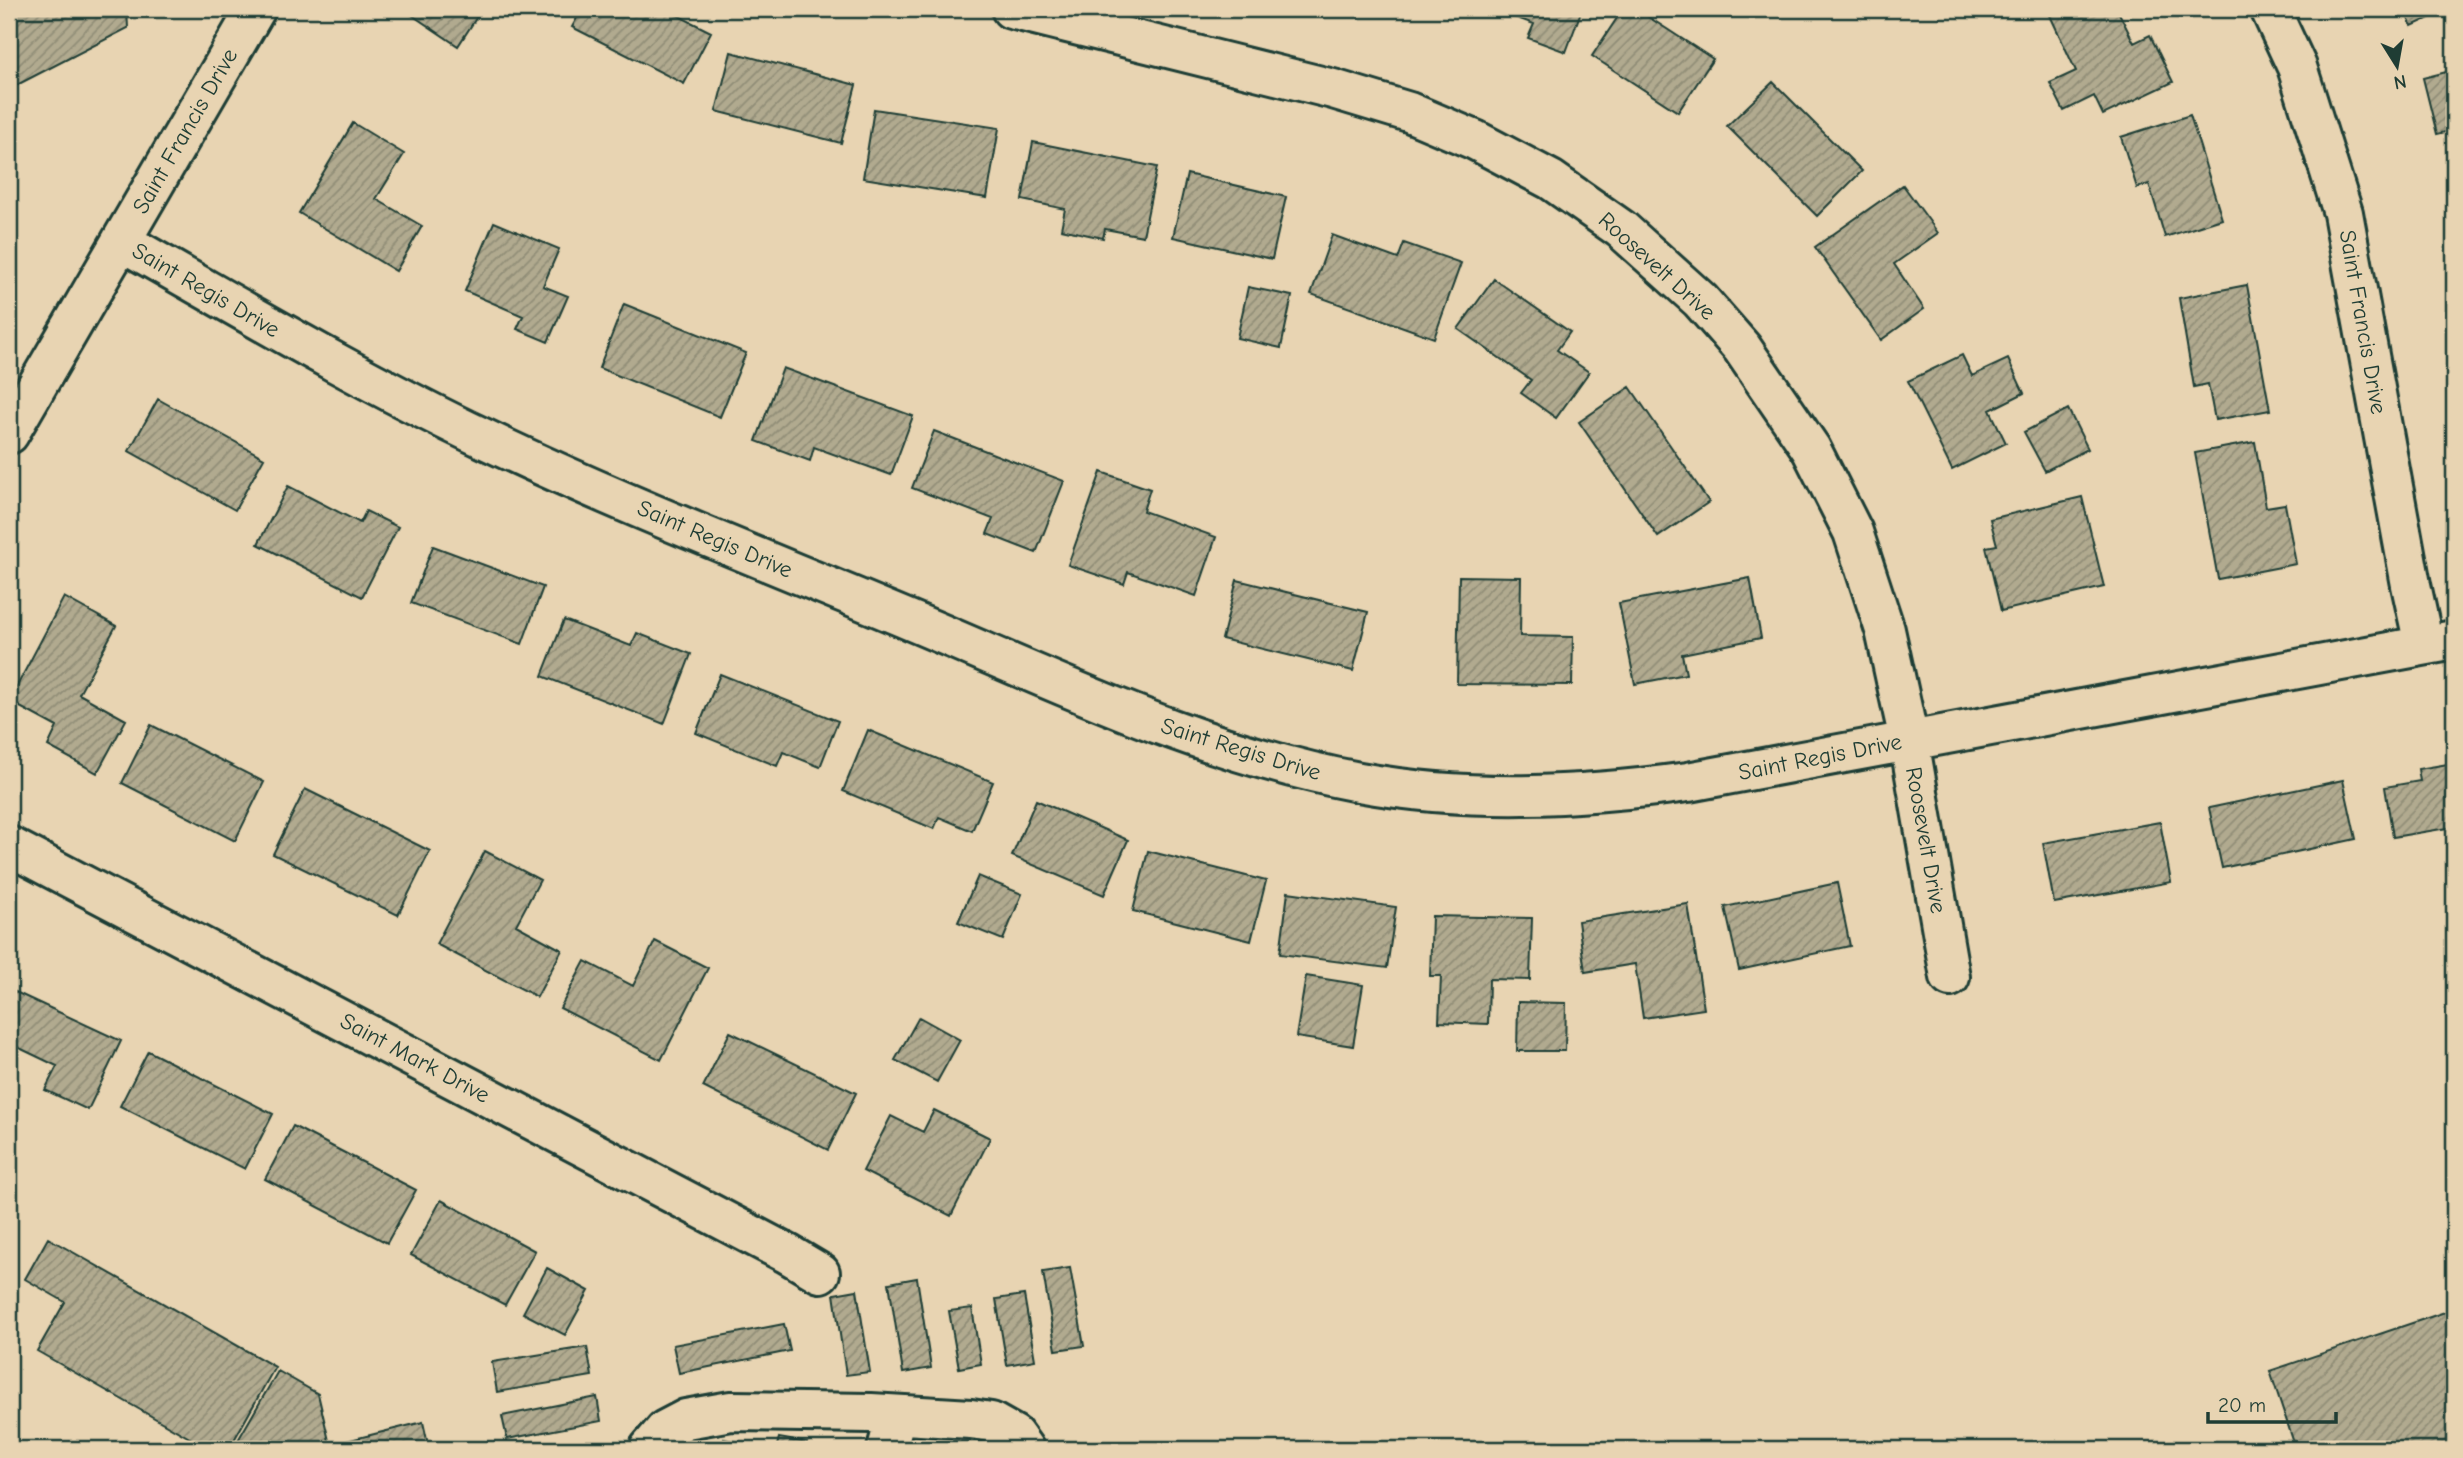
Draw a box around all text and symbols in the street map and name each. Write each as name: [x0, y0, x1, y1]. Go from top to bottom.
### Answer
north arrow: [2362, 32, 2432, 102]
street label: Saint Francis Drive: [127, 44, 243, 218]
text: N: [2392, 70, 2408, 94]
street label: Roosevelt Drive: [1593, 206, 1721, 326]
street label: Saint Francis Drive: [2334, 228, 2392, 416]
street label: Saint Regis Drive: [127, 237, 285, 343]
street label: Saint Regis Drive: [633, 494, 797, 584]
street label: Saint Regis Drive: [1158, 712, 1324, 786]
street label: Saint Regis Drive: [1736, 728, 1904, 786]
street label: Roosevelt Drive: [1900, 765, 1952, 915]
street label: Saint Mark Drive: [336, 1007, 494, 1109]
scale bar: [2208, 1381, 2335, 1425]
text: 20 m: [2218, 1393, 2266, 1417]

